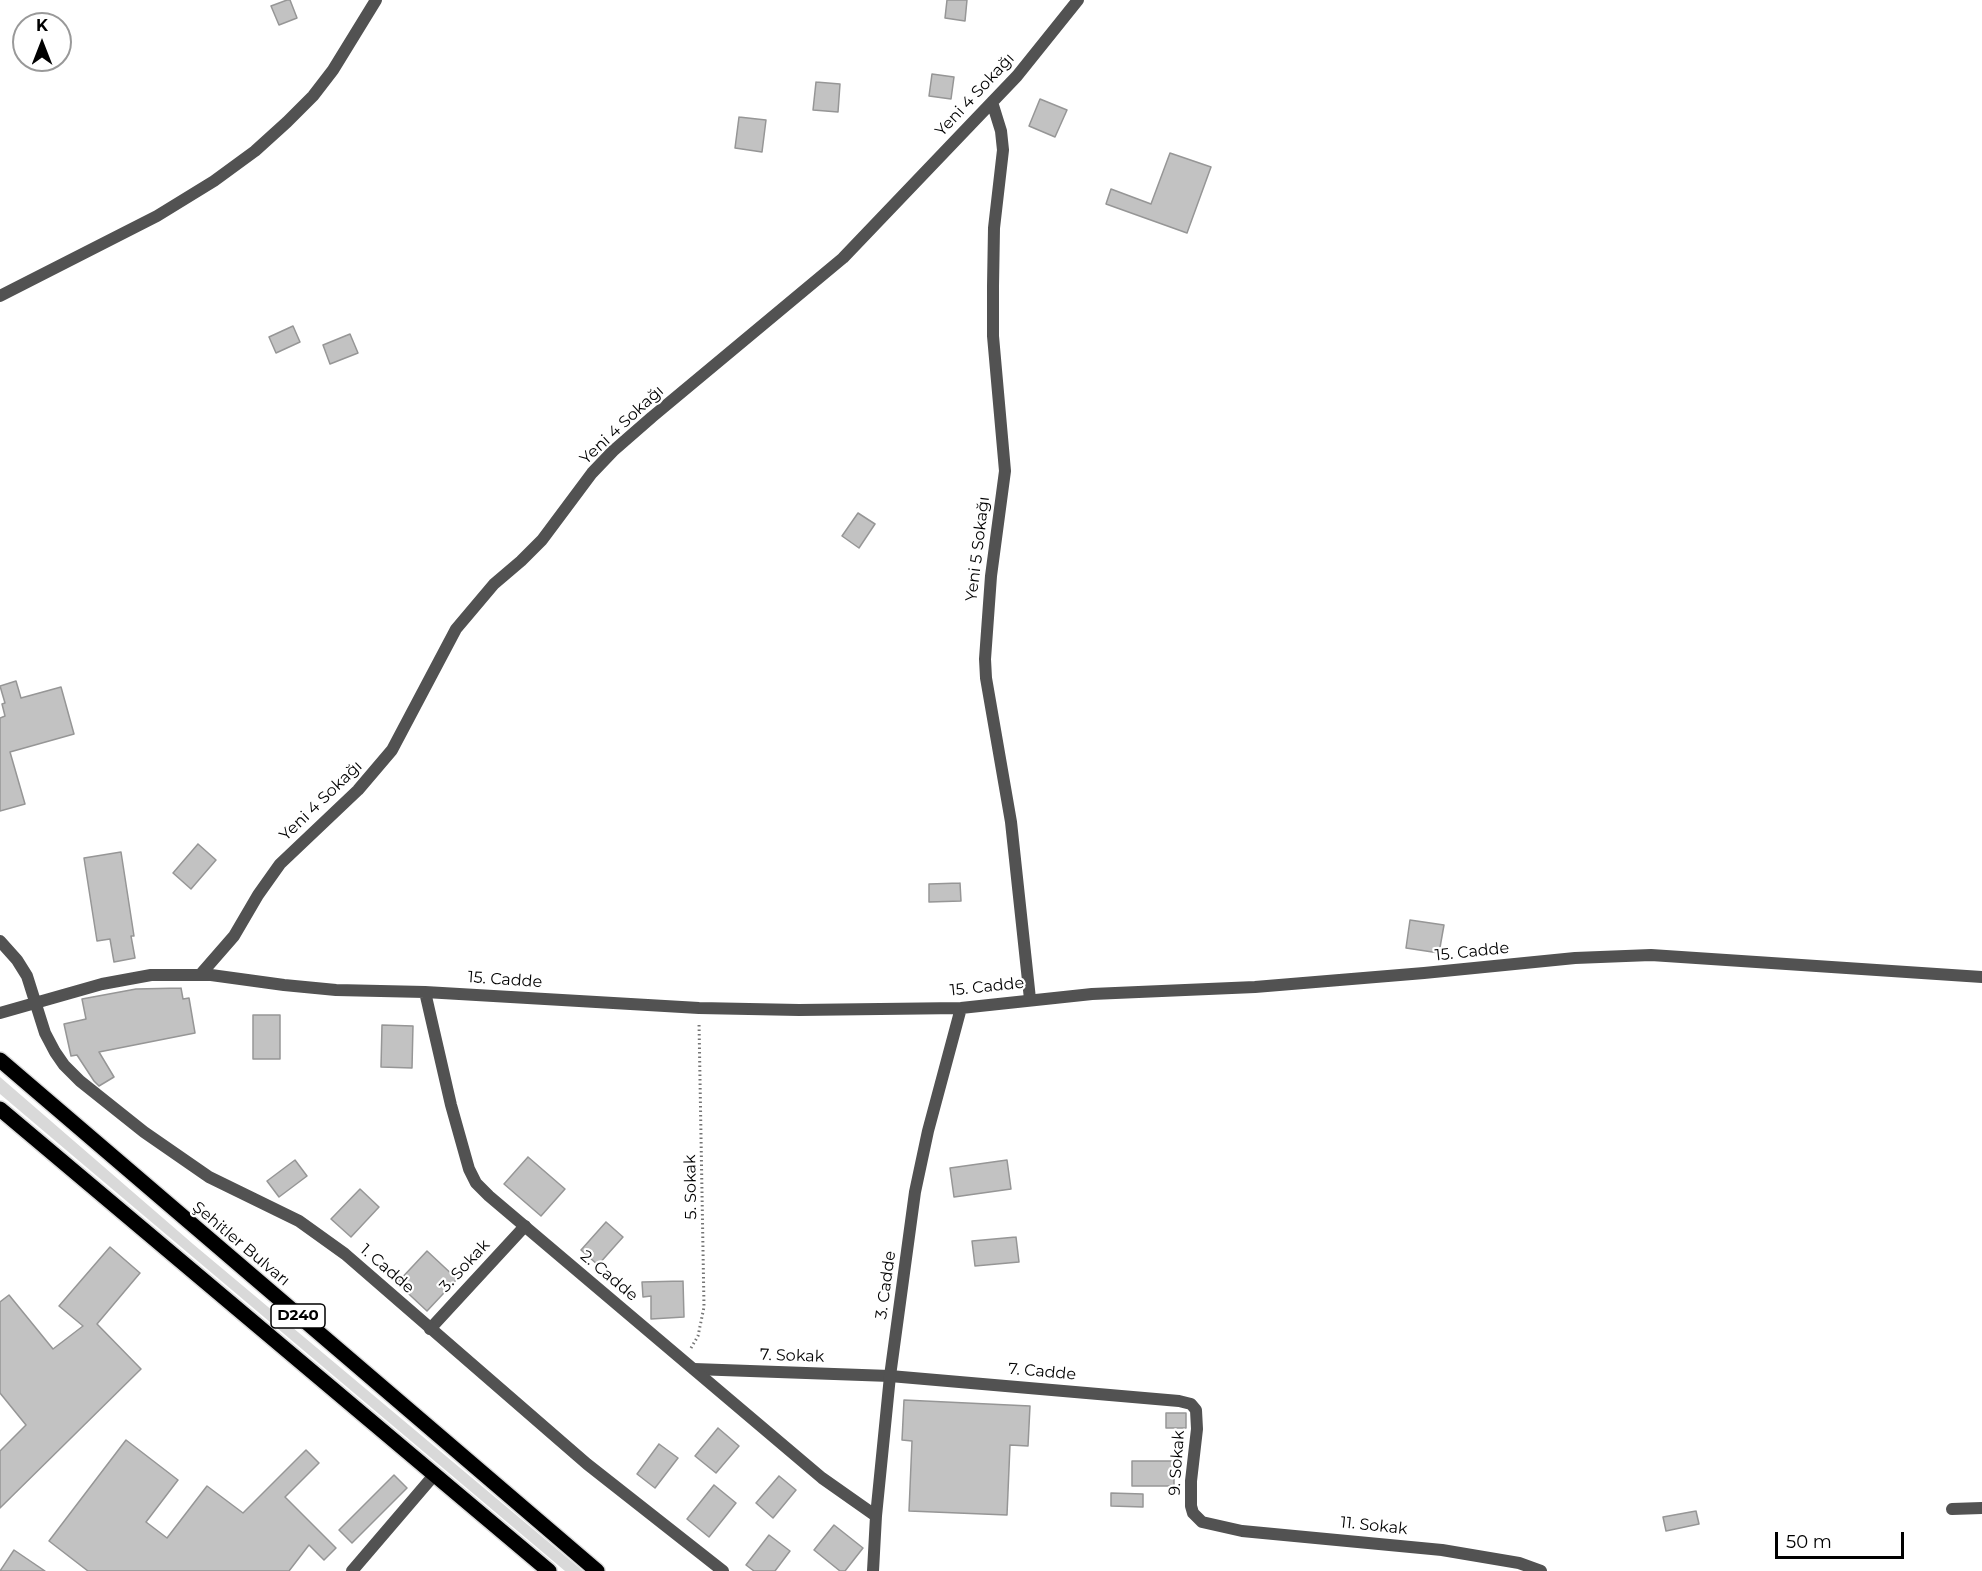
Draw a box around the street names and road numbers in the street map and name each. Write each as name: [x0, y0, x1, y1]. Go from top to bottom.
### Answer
street label: Yeni 4 Sokağı: [932, 49, 1018, 141]
street label: Yeni 4 Sokağı: [576, 382, 668, 468]
street label: Yeni 5 Sokağı: [962, 496, 994, 602]
street label: Yeni 4 Sokağı: [276, 757, 366, 845]
street label: 15. Cadde: [1434, 939, 1510, 965]
street label: 15. Cadde: [467, 968, 543, 992]
street label: 15. Cadde: [949, 974, 1025, 1000]
street label: 5. Sokak: [681, 1154, 701, 1220]
street label: Şehitler Bulvarı: [188, 1198, 294, 1290]
street label: 3. Sokak: [436, 1236, 494, 1296]
street label: 1. Cadde: [356, 1240, 418, 1298]
street label: 2. Cadde: [576, 1247, 642, 1305]
street label: 3. Cadde: [872, 1250, 900, 1320]
road number: D240: [271, 1304, 325, 1328]
street label: 7. Sokak: [759, 1345, 825, 1367]
street label: 7. Cadde: [1007, 1359, 1077, 1385]
street label: 9. Sokak: [1165, 1430, 1189, 1496]
street label: 11. Sokak: [1339, 1513, 1409, 1539]

